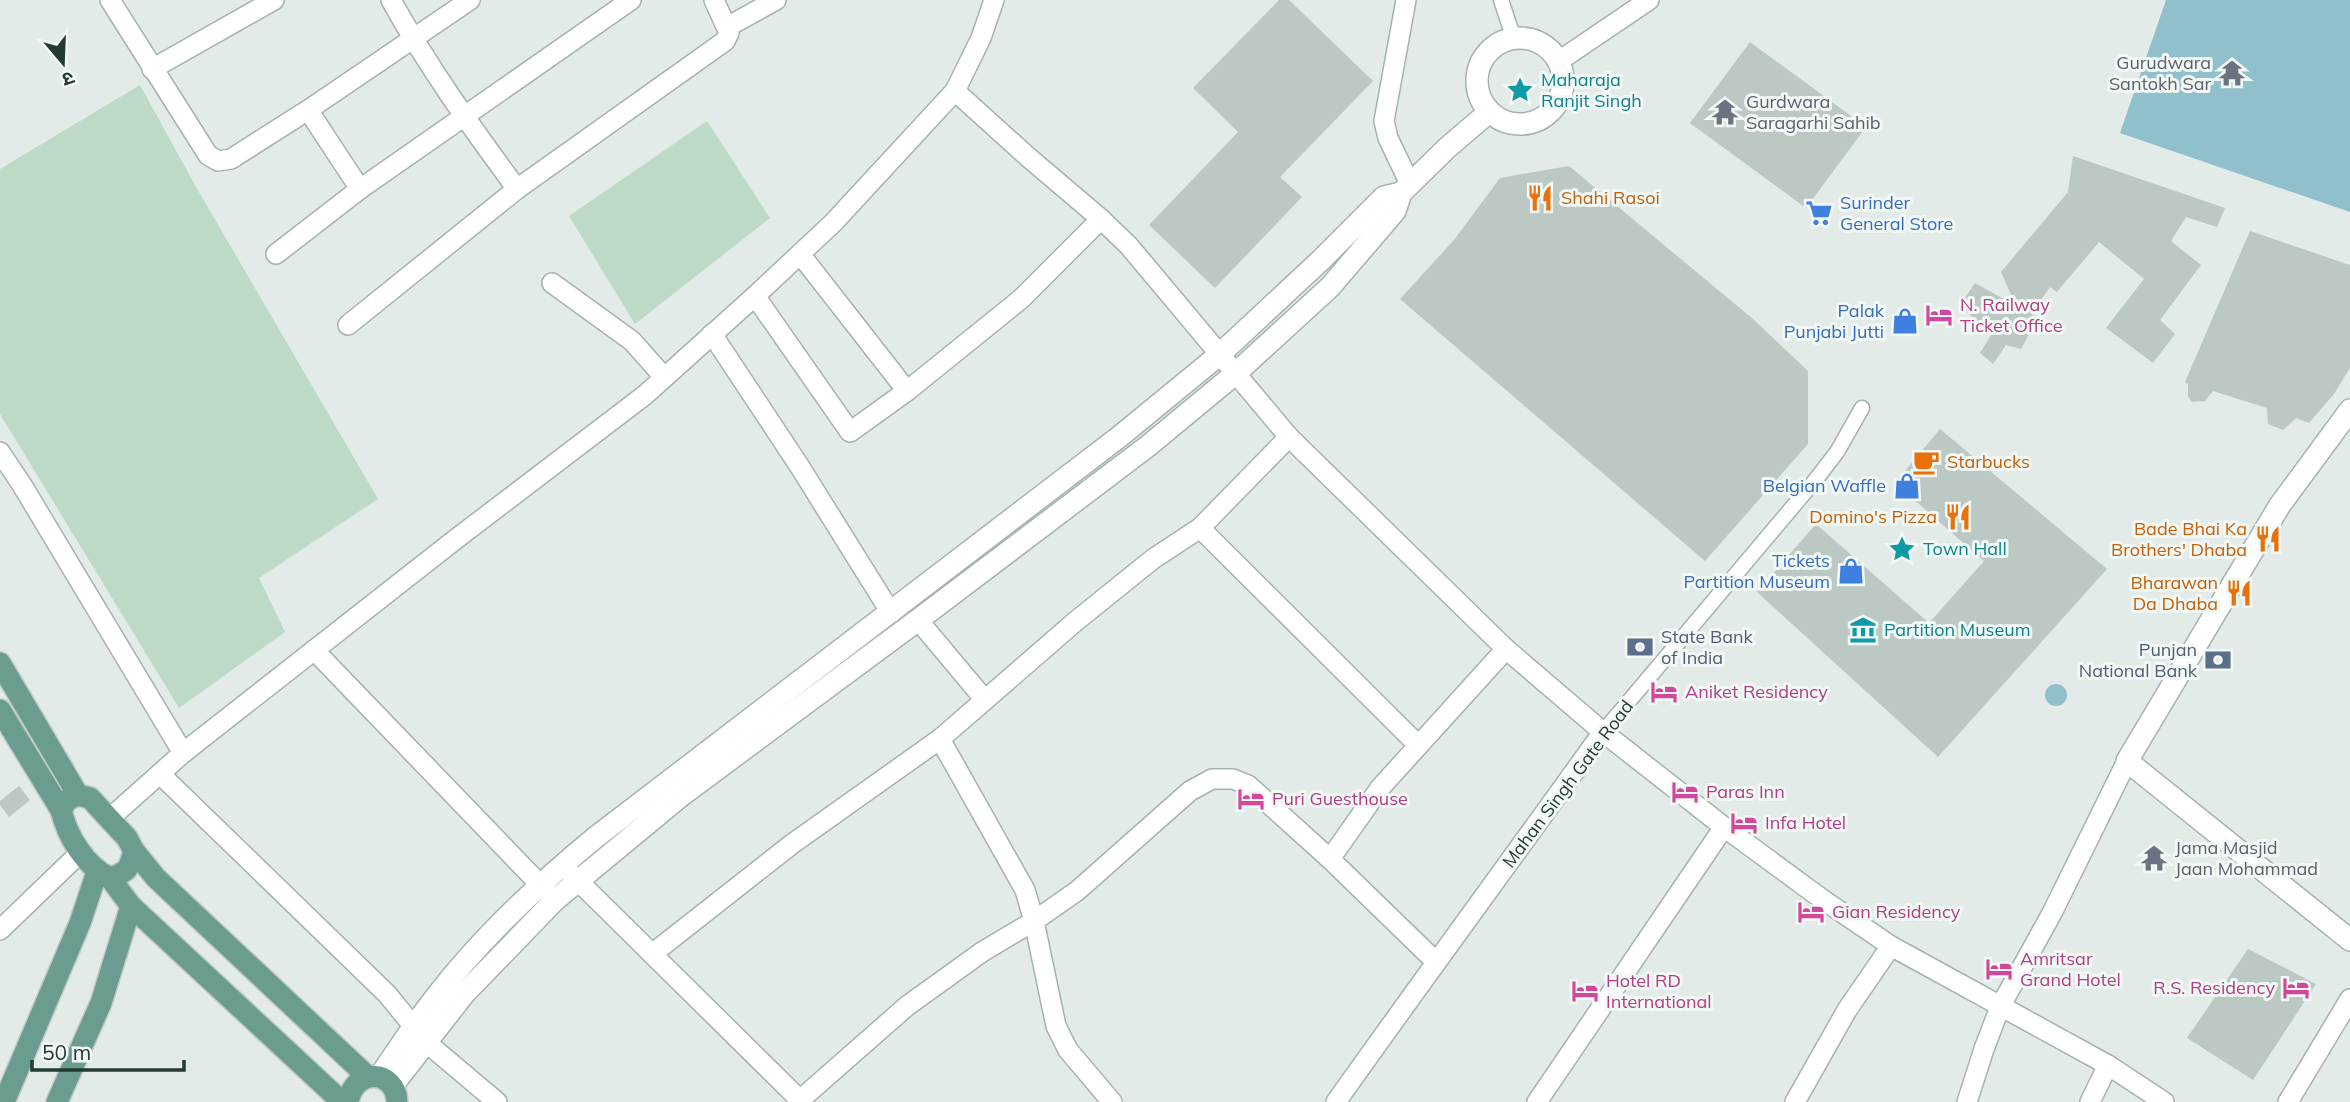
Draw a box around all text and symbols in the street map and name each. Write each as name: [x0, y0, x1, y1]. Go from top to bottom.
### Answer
north arrow: [28, 28, 98, 98]
place label: Gurudwara Santokh Sar: [2109, 51, 2211, 95]
temple icon: Gurudwara Santokh Sar: [2217, 58, 2247, 88]
text: उ: [59, 66, 78, 93]
place label: Maharaja Ranjit Singh: [1541, 68, 1642, 112]
place icon: Maharaja Ranjit Singh: [1505, 75, 1535, 105]
place label: Gurdwara Saragarhi Sahib: [1746, 90, 1881, 134]
temple icon: Gurdwara Saragarhi Sahib: [1710, 97, 1740, 127]
restaurant icon: Shahi Rasoi: [1525, 183, 1555, 213]
place label: Shahi Rasoi: [1561, 186, 1660, 209]
place label: Surinder General Store: [1840, 191, 1953, 235]
supermarket icon: Surinder General Store: [1804, 198, 1834, 228]
place label: N. Railway Ticket Office: [1960, 293, 2062, 337]
place label: Palak Punjabi Jutti: [1784, 299, 1885, 343]
hotel icon: N. Railway Ticket Office: [1924, 300, 1954, 330]
shop icon: Palak Punjabi Jutti: [1890, 306, 1920, 336]
cafe icon: Starbucks: [1911, 447, 1941, 477]
place label: Starbucks: [1947, 450, 2030, 473]
shop icon: Belgian Waffle: [1892, 471, 1922, 501]
place label: Belgian Waffle: [1763, 474, 1886, 497]
restaurant icon: Domino's Pizza: [1943, 502, 1973, 532]
place label: Domino's Pizza: [1809, 505, 1937, 528]
place label: Bade Bhai Ka Brothers' Dhaba: [2111, 517, 2247, 561]
restaurant icon: Bade Bhai Ka Brothers' Dhaba: [2253, 524, 2283, 554]
place icon: Town Hall: [1887, 534, 1917, 564]
place label: Town Hall: [1923, 537, 2007, 560]
place label: Tickets Partition Museum: [1683, 549, 1830, 593]
shop icon: Tickets Partition Museum: [1836, 556, 1866, 586]
place label: Bharawan Da Dhaba: [2130, 571, 2218, 615]
restaurant icon: Bharawan Da Dhaba: [2224, 578, 2254, 608]
museum icon: Partition Museum: [1848, 615, 1878, 645]
place label: Partition Museum: [1884, 618, 2031, 641]
place label: State Bank of India: [1661, 625, 1754, 669]
bank icon: State Bank of India: [1625, 632, 1655, 662]
place label: Punjan National Bank: [2079, 638, 2198, 682]
bank icon: Punjan National Bank: [2203, 645, 2233, 675]
hotel icon: Aniket Residency: [1649, 677, 1679, 707]
place label: Aniket Residency: [1685, 680, 1828, 703]
street label: Mahan Singh Gate Road: [1497, 695, 1638, 872]
hotel icon: Paras Inn: [1670, 777, 1700, 807]
place label: Paras Inn: [1706, 780, 1785, 803]
hotel icon: Puri Guesthouse: [1236, 784, 1266, 814]
place label: Puri Guesthouse: [1272, 787, 1408, 810]
hotel icon: Infa Hotel: [1729, 808, 1759, 838]
place label: Infa Hotel: [1765, 811, 1846, 834]
place label: Jama Masjid Jaan Mohammad: [2175, 836, 2318, 880]
temple icon: Jama Masjid Jaan Mohammad: [2139, 843, 2169, 873]
hotel icon: Gian Residency: [1796, 897, 1826, 927]
place label: Gian Residency: [1832, 900, 1961, 923]
place label: Amritsar Grand Hotel: [2020, 947, 2121, 991]
hotel icon: Amritsar Grand Hotel: [1984, 954, 2014, 984]
place label: Hotel RD International: [1606, 969, 1712, 1013]
hotel icon: R.S. Residency: [2281, 973, 2311, 1003]
hotel icon: Hotel RD International: [1570, 976, 1600, 1006]
place label: R.S. Residency: [2153, 976, 2275, 999]
scale bar: [32, 1028, 184, 1072]
text: 50 m: [42, 1039, 91, 1065]

